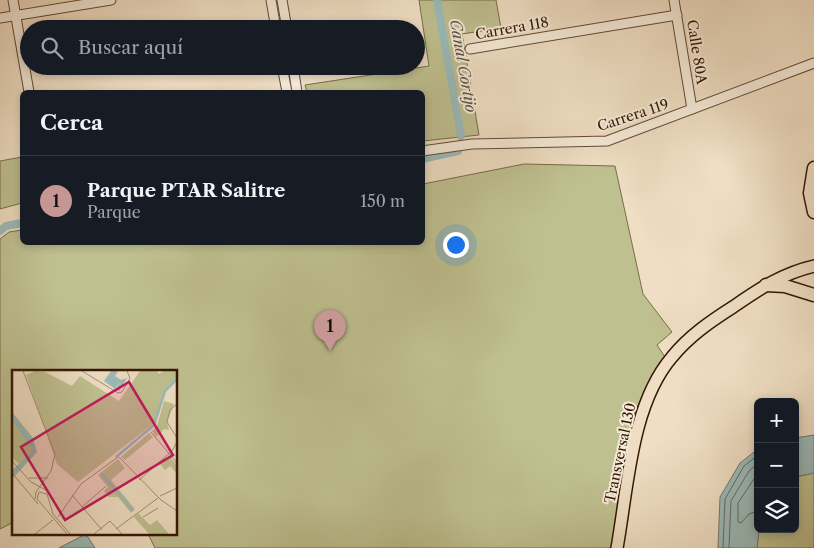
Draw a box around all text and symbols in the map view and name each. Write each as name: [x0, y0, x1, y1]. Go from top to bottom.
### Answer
street label: Carrera 118: [474, 13, 550, 43]
water label: Canal Cortijo: [446, 18, 481, 114]
street label: Calle 80A: [683, 18, 711, 86]
search box: [20, 20, 425, 75]
icon: search: [38, 34, 66, 62]
text: Buscar aquí: [78, 36, 183, 59]
street label: Carrera 119: [595, 95, 671, 135]
text: Cerca: [40, 110, 103, 135]
text: Parque PTAR Salitre: [87, 179, 285, 202]
text: 1: [52, 191, 60, 211]
text: 150 m: [360, 191, 405, 211]
text: Parque: [87, 202, 141, 222]
your location: [443, 232, 469, 258]
pin: 1: [314, 310, 346, 351]
inset map: [12, 370, 178, 536]
map controls: [754, 398, 799, 533]
button: +: [754, 398, 799, 443]
street label: Transversal 130: [601, 401, 639, 505]
button: −: [754, 443, 799, 488]
button: layers: [754, 488, 799, 533]

